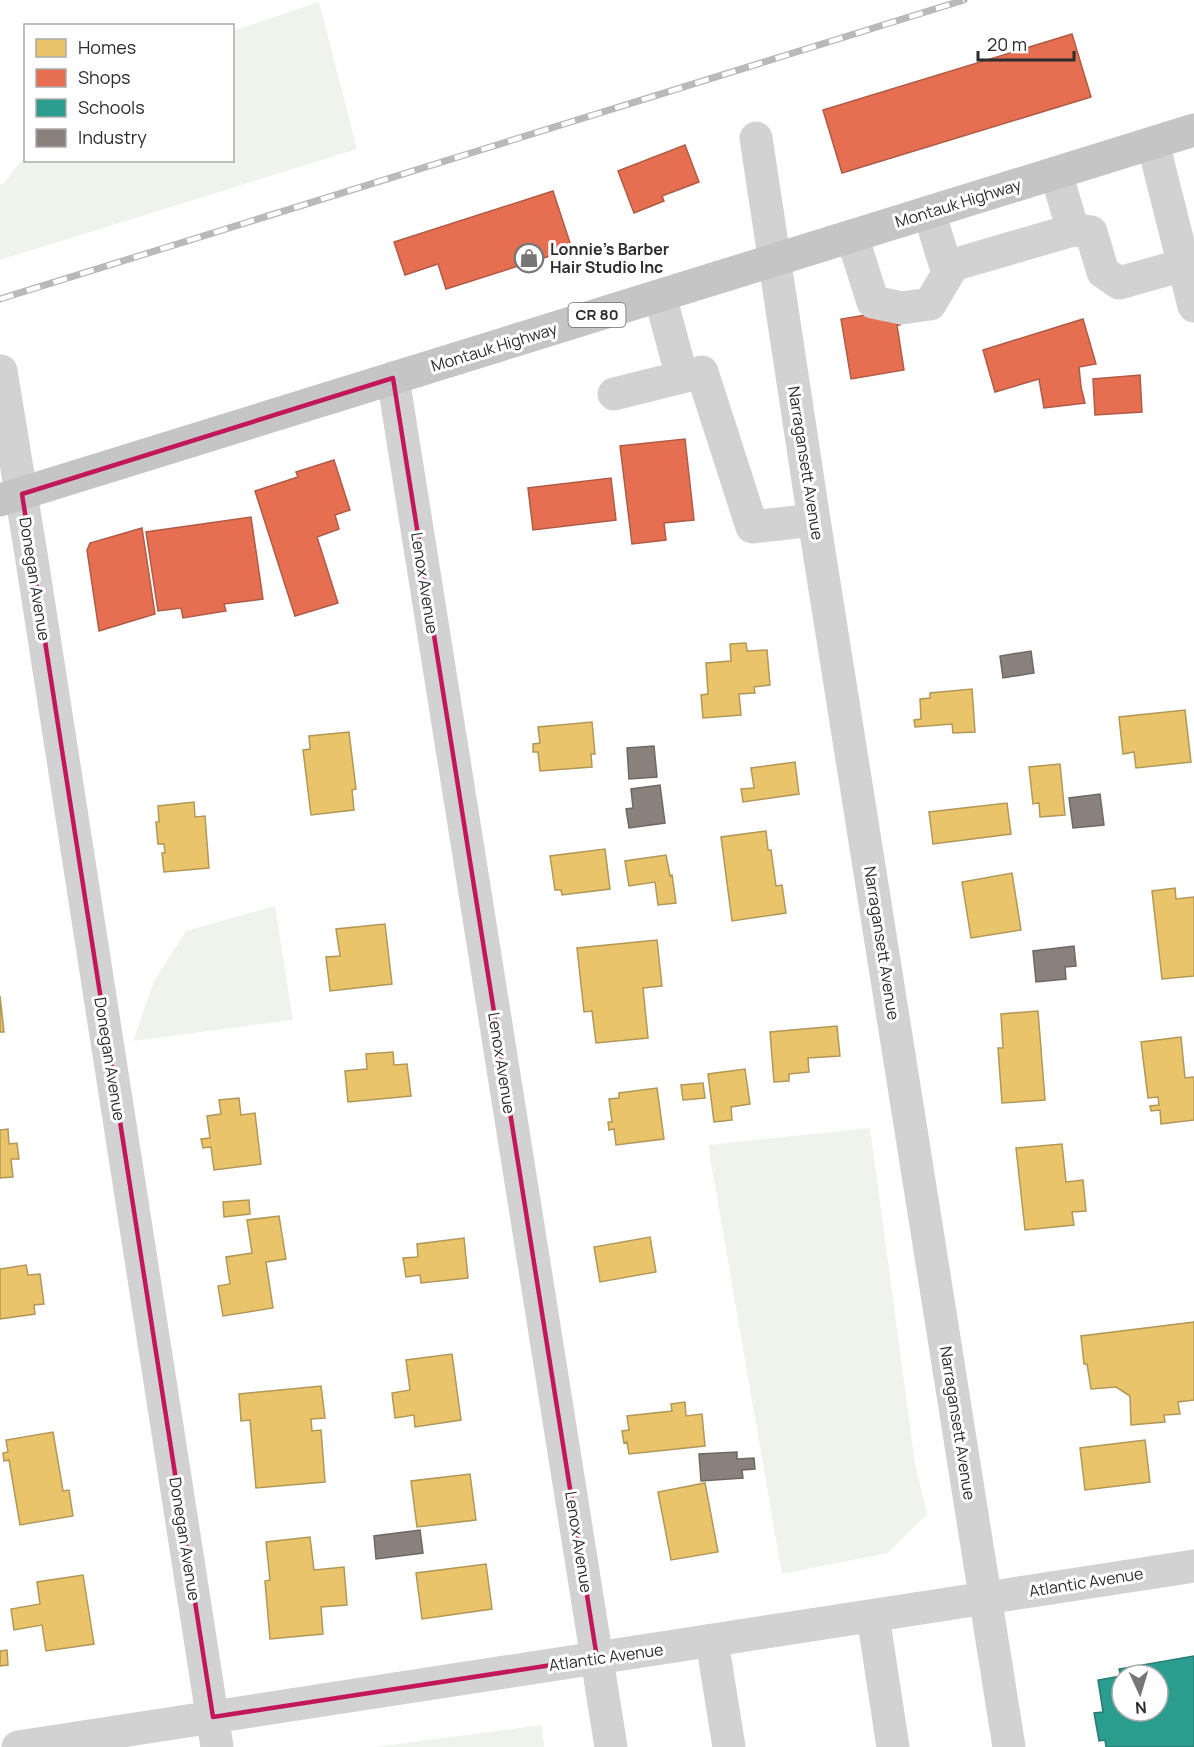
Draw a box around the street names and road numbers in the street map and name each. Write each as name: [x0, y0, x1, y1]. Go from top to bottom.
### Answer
street label: Montauk Highway: [892, 173, 1024, 233]
road number: CR 80: [568, 303, 626, 327]
street label: Montauk Highway: [428, 317, 560, 377]
street label: Narragansett Avenue: [783, 385, 829, 541]
street label: Donegan Avenue: [14, 516, 56, 642]
street label: Lenox Avenue: [406, 531, 444, 635]
street label: Narragansett Avenue: [859, 865, 905, 1021]
street label: Donegan Avenue: [89, 996, 131, 1122]
street label: Lenox Avenue: [483, 1011, 521, 1115]
street label: Narragansett Avenue: [935, 1345, 981, 1501]
street label: Donegan Avenue: [164, 1476, 206, 1602]
street label: Lenox Avenue: [560, 1490, 598, 1594]
street label: Atlantic Avenue: [1027, 1562, 1145, 1602]
street label: Atlantic Avenue: [547, 1638, 665, 1676]

